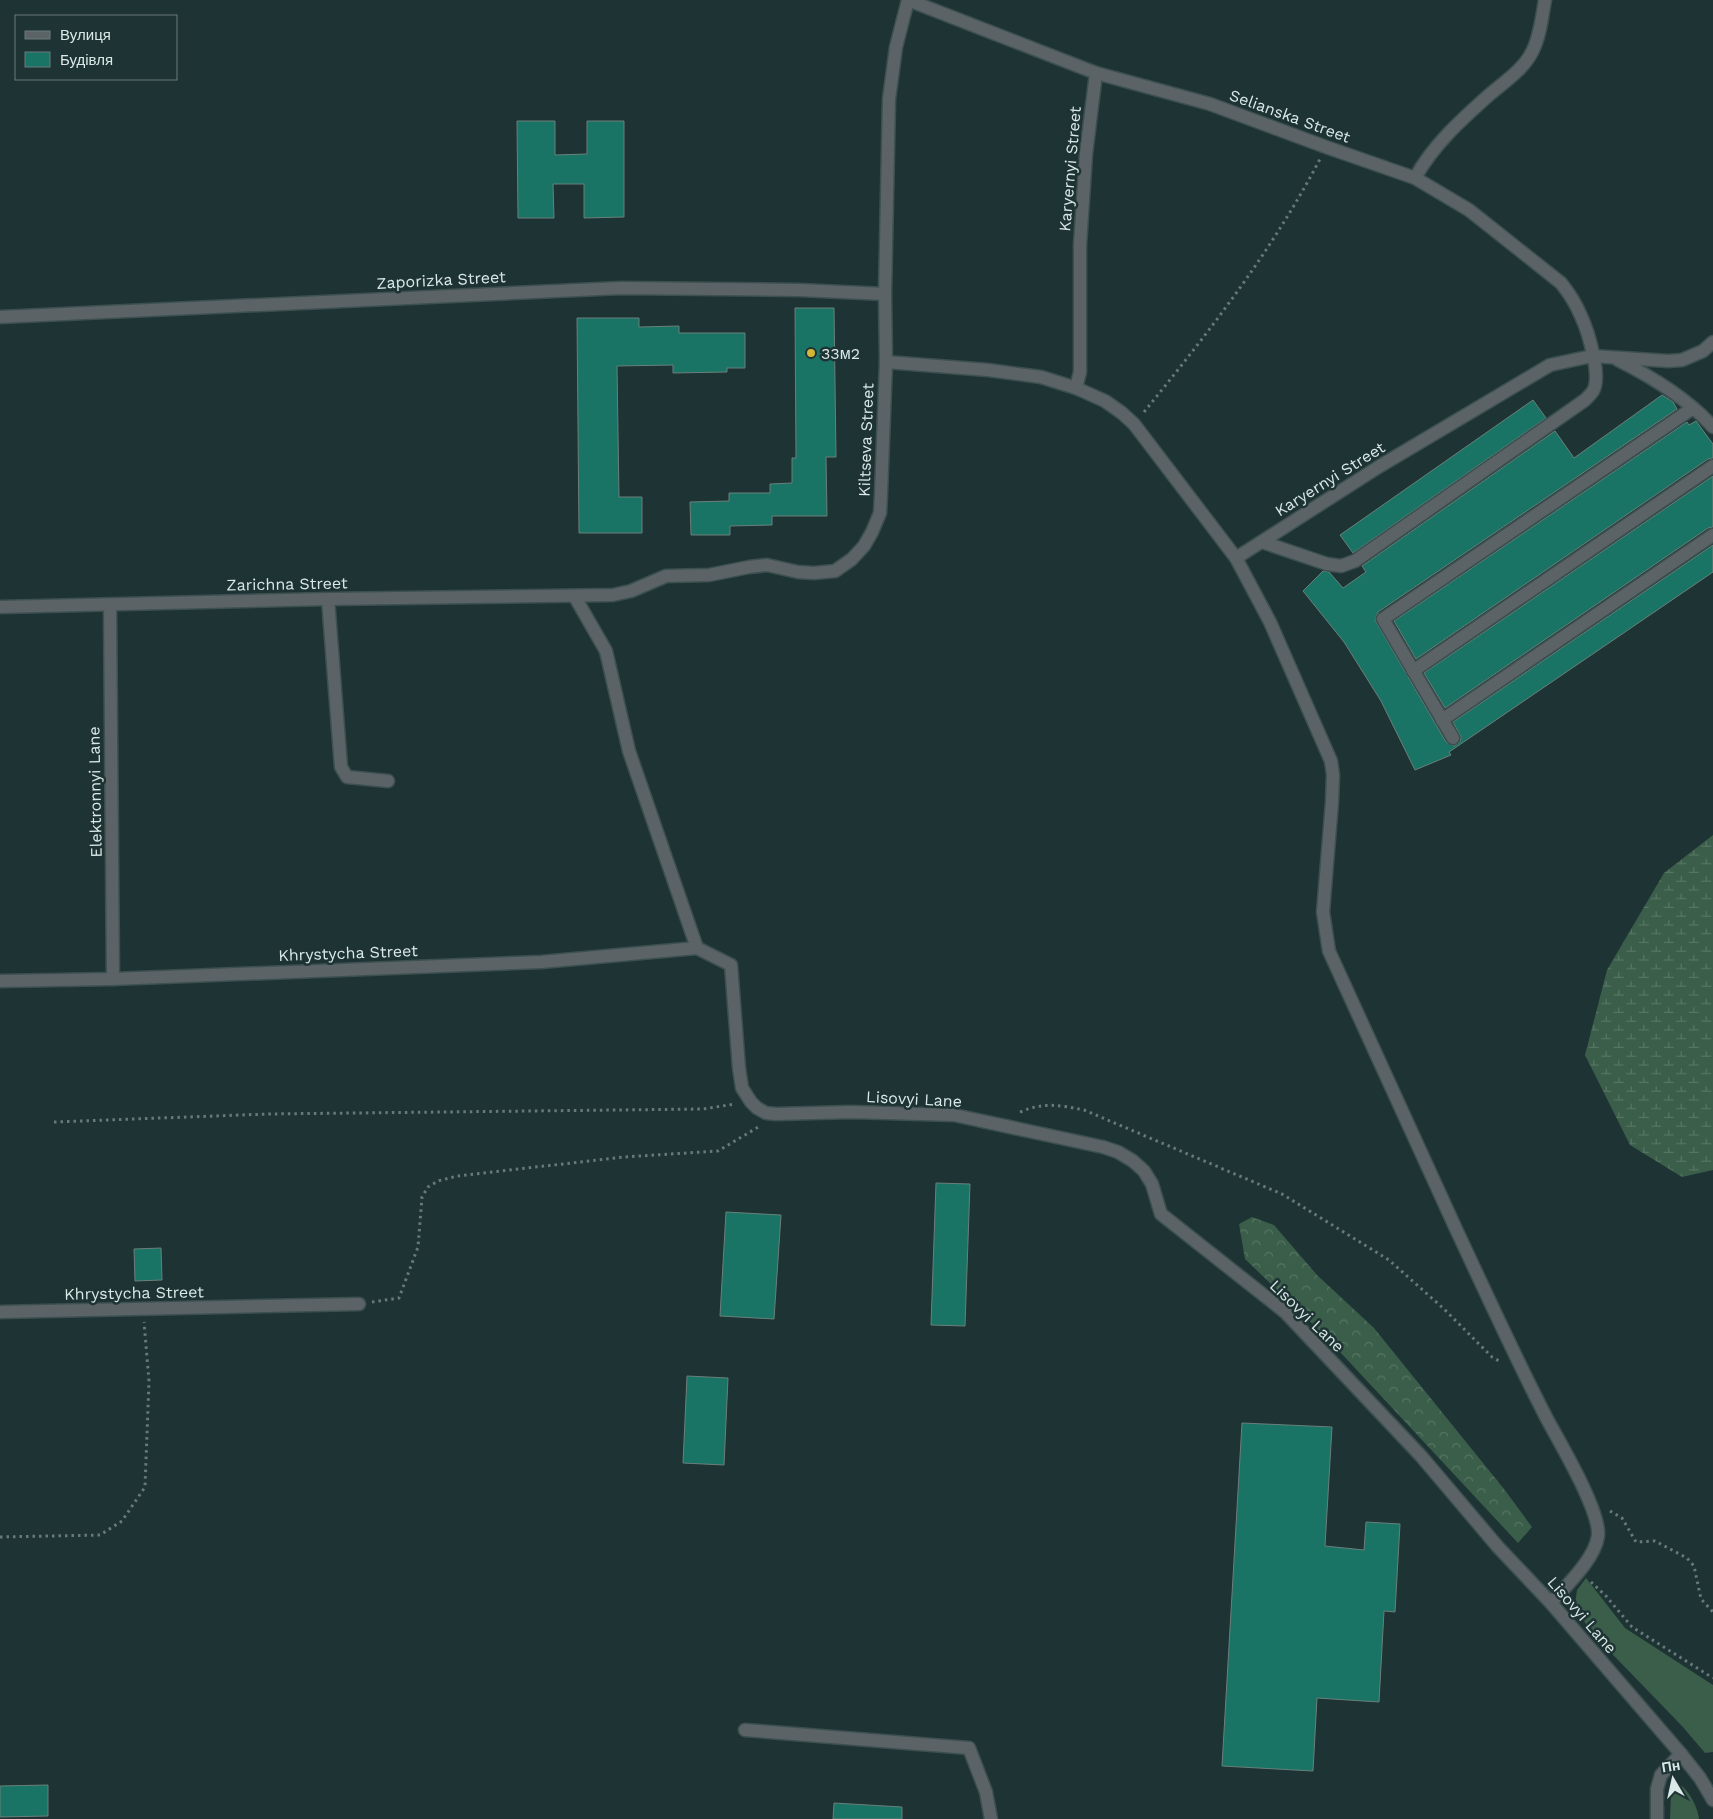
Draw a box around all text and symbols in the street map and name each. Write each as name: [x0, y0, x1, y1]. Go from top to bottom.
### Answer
legend: [15, 15, 178, 80]
text: Вулиця: [60, 26, 111, 44]
text: Будівля: [60, 51, 113, 69]
street label: Selianska Street: [1227, 85, 1353, 147]
street label: Karyernyi Street: [1055, 105, 1085, 232]
street label: Zaporizka Street: [376, 267, 506, 293]
place label: 33м2: [821, 344, 860, 363]
marker: 33м2: [805, 347, 817, 359]
street label: Kiltseva Street: [855, 382, 877, 497]
street label: Karyernyi Street: [1272, 437, 1389, 520]
street label: Zarichna Street: [226, 573, 348, 595]
street label: Elektronnyi Lane: [84, 726, 106, 858]
street label: Khrystycha Street: [278, 941, 418, 965]
street label: Lisovyi Lane: [866, 1087, 962, 1111]
street label: Lisovyi Lane: [1266, 1276, 1348, 1356]
street label: Khrystycha Street: [64, 1282, 204, 1304]
street label: Lisovyi Lane: [1543, 1573, 1621, 1657]
north arrow: [1648, 1754, 1698, 1804]
text: Пн: [1661, 1757, 1681, 1776]

